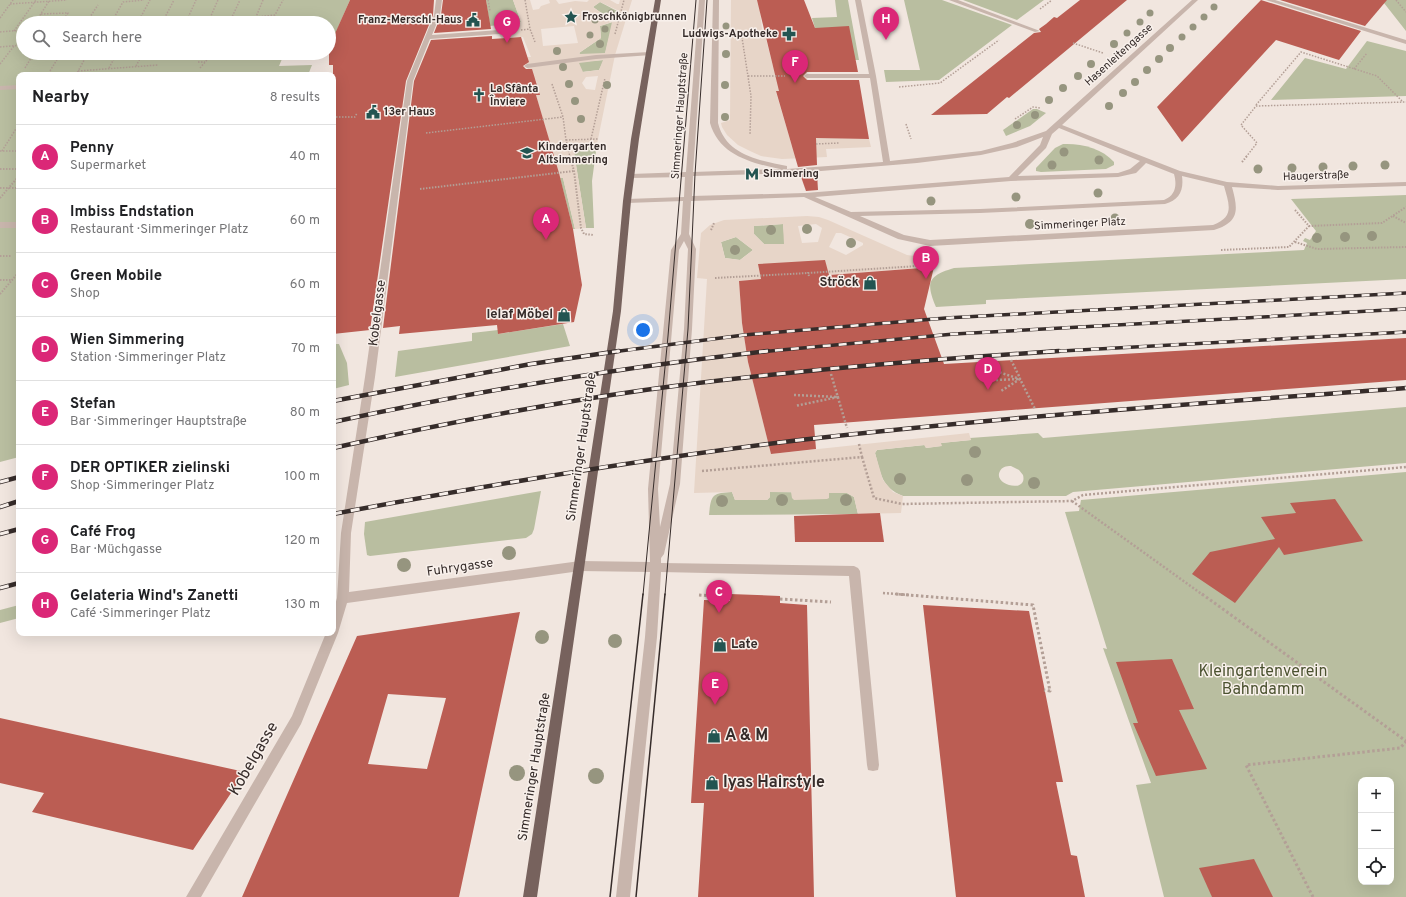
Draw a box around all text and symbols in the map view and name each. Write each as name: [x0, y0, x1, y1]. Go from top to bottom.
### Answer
pin: H: [873, 7, 899, 40]
place icon: Froschkönigbrunnen: [563, 9, 579, 25]
pin: G: [494, 10, 520, 43]
place label: Froschkönigbrunnen: [582, 10, 687, 24]
public building icon: Franz-Merschl-Haus: [465, 12, 481, 28]
place label: Franz-Merschl-Haus: [358, 13, 462, 27]
search box: [16, 16, 336, 60]
street label: Hasenleitengasse: [1082, 21, 1156, 89]
pharmacy icon: Ludwigs-Apotheke: [781, 26, 797, 42]
icon: search: [30, 27, 52, 49]
place label: Ludwigs-Apotheke: [682, 27, 778, 41]
text: Search here: [62, 29, 142, 48]
pin: F: [782, 50, 808, 83]
street label: Simmeringer Hauptstraße: [669, 52, 691, 180]
place label: La Sfânta Înviere: [489, 82, 538, 109]
text: Nearby: [32, 87, 89, 109]
church icon: La Sfânta Înviere: [471, 87, 487, 103]
text: 8 results: [270, 90, 320, 106]
public building icon: 13er Haus: [365, 104, 381, 120]
place label: 13er Haus: [384, 105, 435, 119]
text: Penny: [70, 139, 114, 158]
place label: Kindergarten Altsimmering: [538, 140, 608, 167]
school or university icon: Kindergarten Altsimmering: [519, 145, 535, 161]
text: A: [40, 149, 50, 165]
text: 40 m: [290, 149, 320, 165]
text: Supermarket: [70, 158, 146, 174]
metro station icon: Simmering: [744, 166, 760, 182]
place label: Simmering: [763, 167, 819, 181]
street label: Haugerstraße: [1283, 168, 1349, 184]
text: Imbiss Endstation: [70, 203, 194, 222]
pin: A: [533, 207, 559, 240]
text: B: [41, 213, 49, 229]
text: 60 m: [290, 213, 320, 229]
street label: Simmeringer Platz: [1034, 215, 1126, 233]
text: Restaurant · Simmeringer Platz: [70, 222, 249, 238]
pin: B: [913, 246, 939, 279]
text: Green Mobile: [70, 267, 162, 286]
place label: Ströck: [819, 275, 859, 291]
shop icon: Ströck: [862, 275, 878, 291]
text: C: [41, 277, 49, 293]
text: 60 m: [290, 277, 320, 293]
street label: Kobelgasse: [366, 279, 390, 347]
text: Shop: [70, 286, 100, 302]
place label: Ielaf Möbel: [486, 307, 553, 323]
shop icon: Ielaf Möbel: [556, 307, 572, 323]
your location: [633, 320, 653, 340]
text: Wien Simmering: [70, 331, 184, 350]
text: D: [40, 341, 50, 357]
text: 70 m: [291, 341, 320, 357]
text: Station · Simmeringer Platz: [70, 350, 226, 366]
pin: D: [975, 357, 1001, 390]
street label: Simmeringer Hauptstraße: [564, 372, 600, 522]
text: Stefan: [70, 395, 116, 414]
text: E: [41, 405, 49, 421]
text: 80 m: [290, 405, 320, 421]
text: Bar · Simmeringer Hauptstraße: [70, 414, 247, 430]
text: DER OPTIKER zielinski: [70, 459, 230, 478]
text: F: [41, 469, 49, 485]
text: 100 m: [284, 469, 320, 485]
text: Shop · Simmeringer Platz: [70, 478, 214, 494]
text: Café Frog: [70, 523, 136, 542]
text: G: [41, 533, 49, 549]
text: 120 m: [285, 533, 320, 549]
text: Bar · Müchgasse: [70, 542, 162, 558]
street label: Fuhrygasse: [426, 555, 494, 581]
pin: C: [706, 580, 732, 613]
text: Gelateria Wind's Zanetti: [70, 587, 238, 606]
text: H: [40, 597, 50, 613]
text: 130 m: [285, 597, 320, 613]
text: Café · Simmeringer Platz: [70, 606, 211, 622]
shop icon: Late: [712, 637, 728, 653]
place label: Late: [731, 637, 758, 653]
park label: Kleingartenverein Bahndamm: [1199, 662, 1327, 700]
pin: E: [702, 672, 728, 705]
street label: Simmeringer Hauptstraße: [515, 692, 555, 842]
street label: Kobelgasse: [225, 718, 283, 800]
place label: A & M: [725, 726, 768, 746]
shop icon: A & M: [706, 728, 722, 744]
place label: Iyas Hairstyle: [723, 773, 825, 793]
shop icon: Iyas Hairstyle: [704, 775, 720, 791]
map controls: [1358, 777, 1394, 885]
button: +: [1358, 777, 1394, 813]
button: −: [1358, 813, 1394, 849]
button: locate: [1358, 849, 1394, 885]

